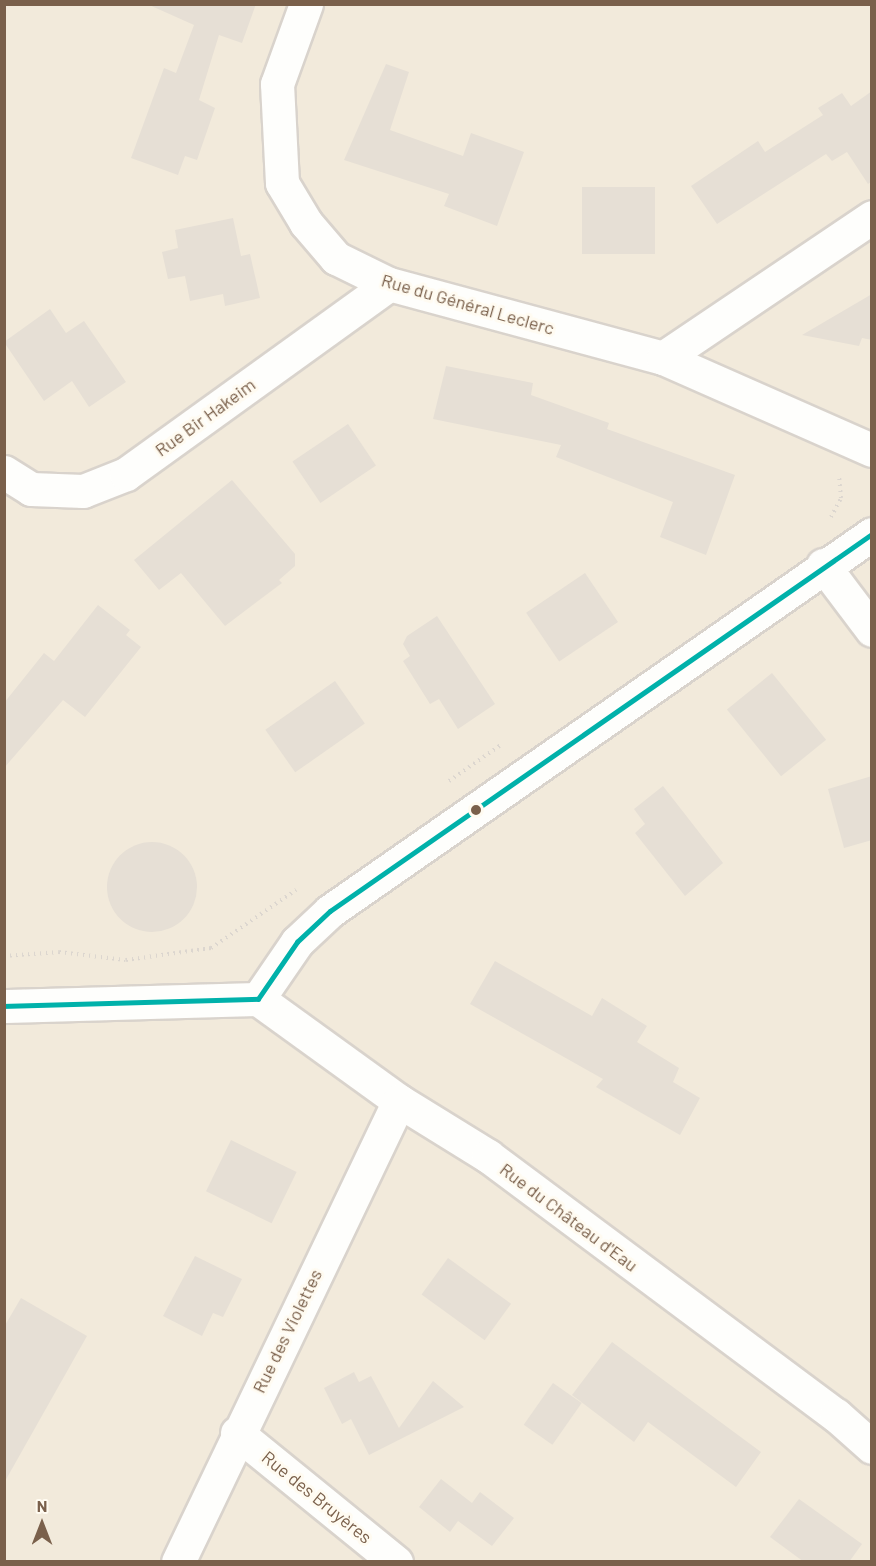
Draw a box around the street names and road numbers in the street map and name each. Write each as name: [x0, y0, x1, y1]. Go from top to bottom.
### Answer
street label: Rue du Général Leclerc: [379, 269, 557, 339]
street label: Rue Bir Hakeim: [151, 373, 259, 461]
street label: Rue du Château d'Eau: [496, 1158, 642, 1276]
street label: Rue des Violettes: [248, 1266, 326, 1396]
street label: Rue des Bruyères: [258, 1446, 376, 1548]

